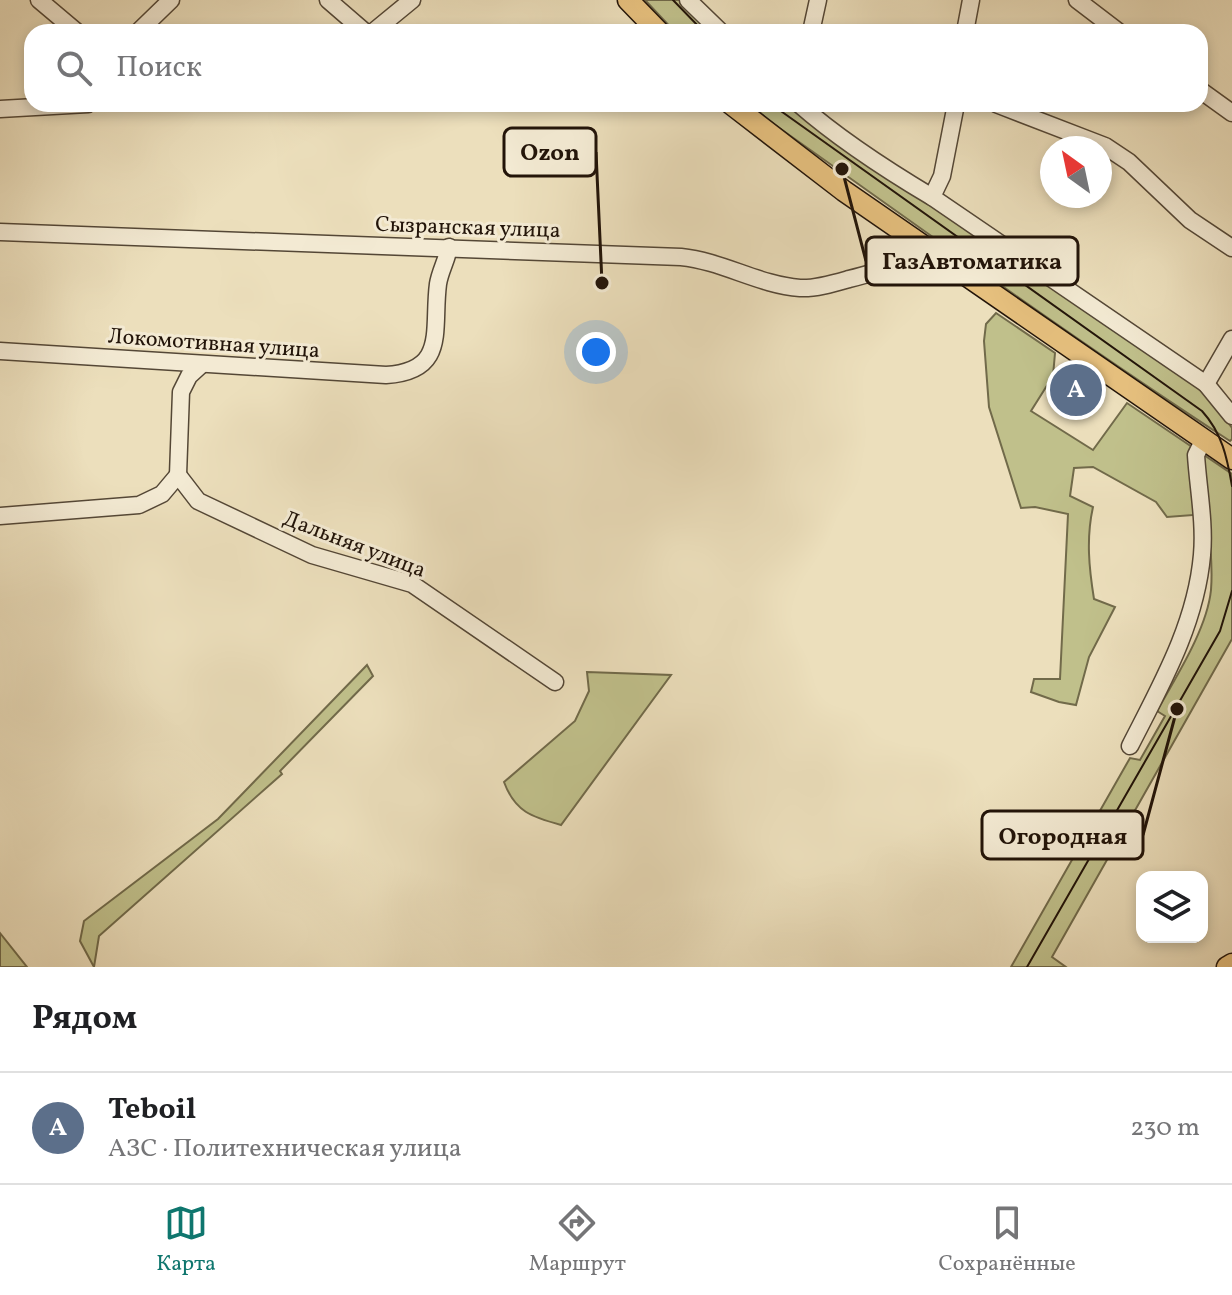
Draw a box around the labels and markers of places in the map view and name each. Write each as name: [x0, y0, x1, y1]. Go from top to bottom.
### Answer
callout: Ozon: [504, 128, 596, 176]
callout: ГазАвтоматика: [866, 237, 1078, 285]
pin: A: [1050, 360, 1102, 420]
callout: Огородная: [982, 811, 1143, 859]

